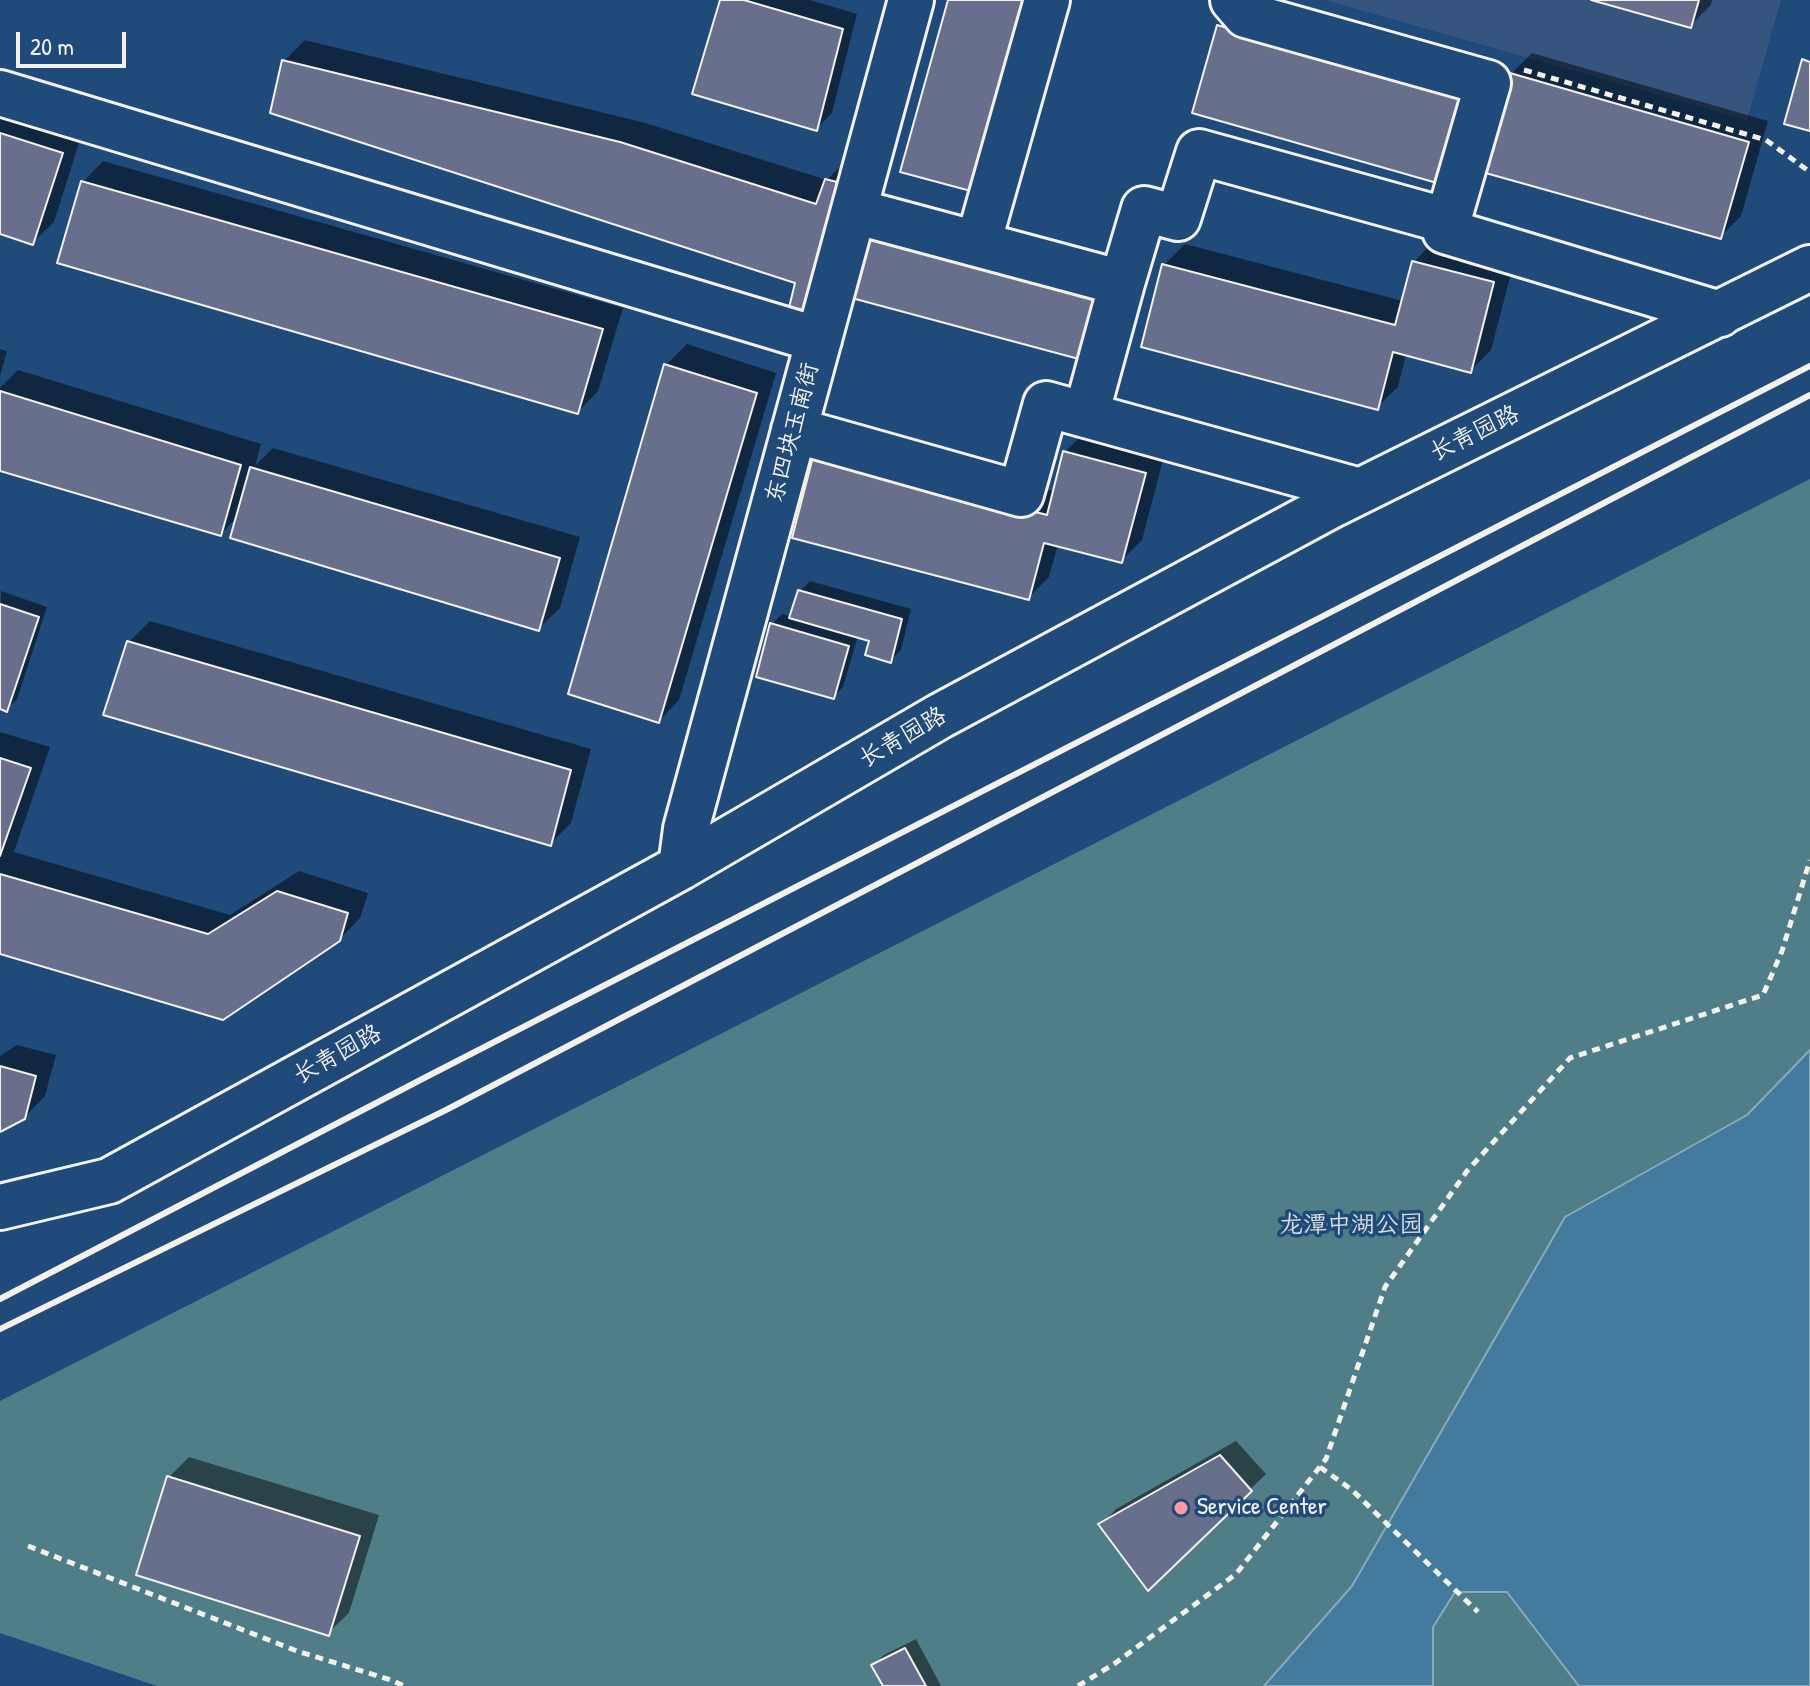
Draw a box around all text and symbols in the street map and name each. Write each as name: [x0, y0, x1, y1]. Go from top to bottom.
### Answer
scale bar: [20, 16, 130, 66]
text: 20 m: [30, 30, 74, 62]
street label: 东四块玉南街: [760, 360, 826, 506]
street label: 长青园路: [1426, 400, 1524, 468]
street label: 长青园路: [854, 702, 952, 774]
street label: 长青园路: [289, 1019, 387, 1091]
park label: 龙潭中湖公园: [1279, 1212, 1423, 1240]
place label: Service Center: [1197, 1494, 1327, 1522]
marker: Service Center: [1172, 1499, 1190, 1517]

